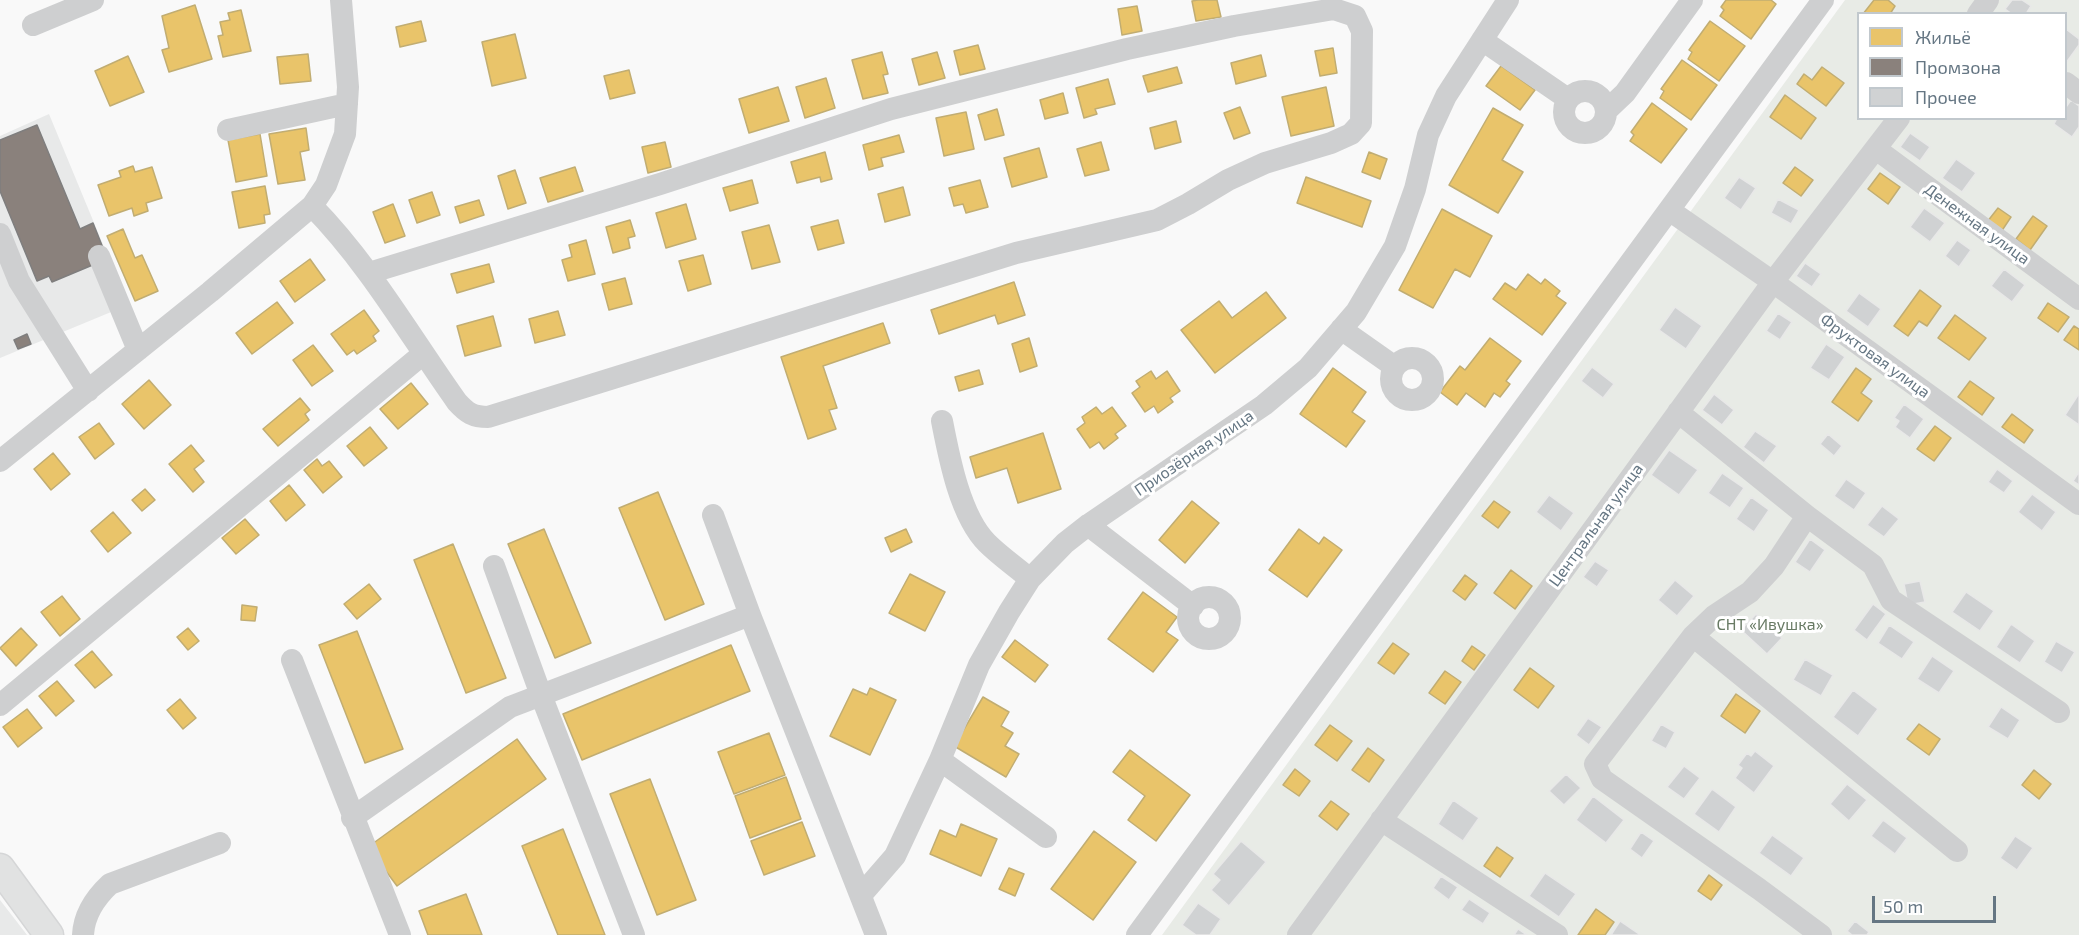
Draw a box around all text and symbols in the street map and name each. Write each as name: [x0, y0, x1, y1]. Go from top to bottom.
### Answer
legend: [1857, 12, 2067, 120]
text: Жильё: [1915, 26, 1971, 48]
text: Промзона: [1915, 56, 2001, 78]
text: Прочее: [1915, 86, 1977, 108]
street label: Денежная улица: [1921, 179, 2033, 269]
street label: Фруктовая улица: [1816, 310, 1934, 402]
street label: Приозёрная улица: [1131, 406, 1257, 500]
street label: Центральная улица: [1545, 460, 1647, 590]
park label: СНТ «Ивушка»: [1717, 615, 1823, 635]
scale bar: [1875, 884, 2000, 922]
text: 50 m: [1883, 895, 1923, 917]

